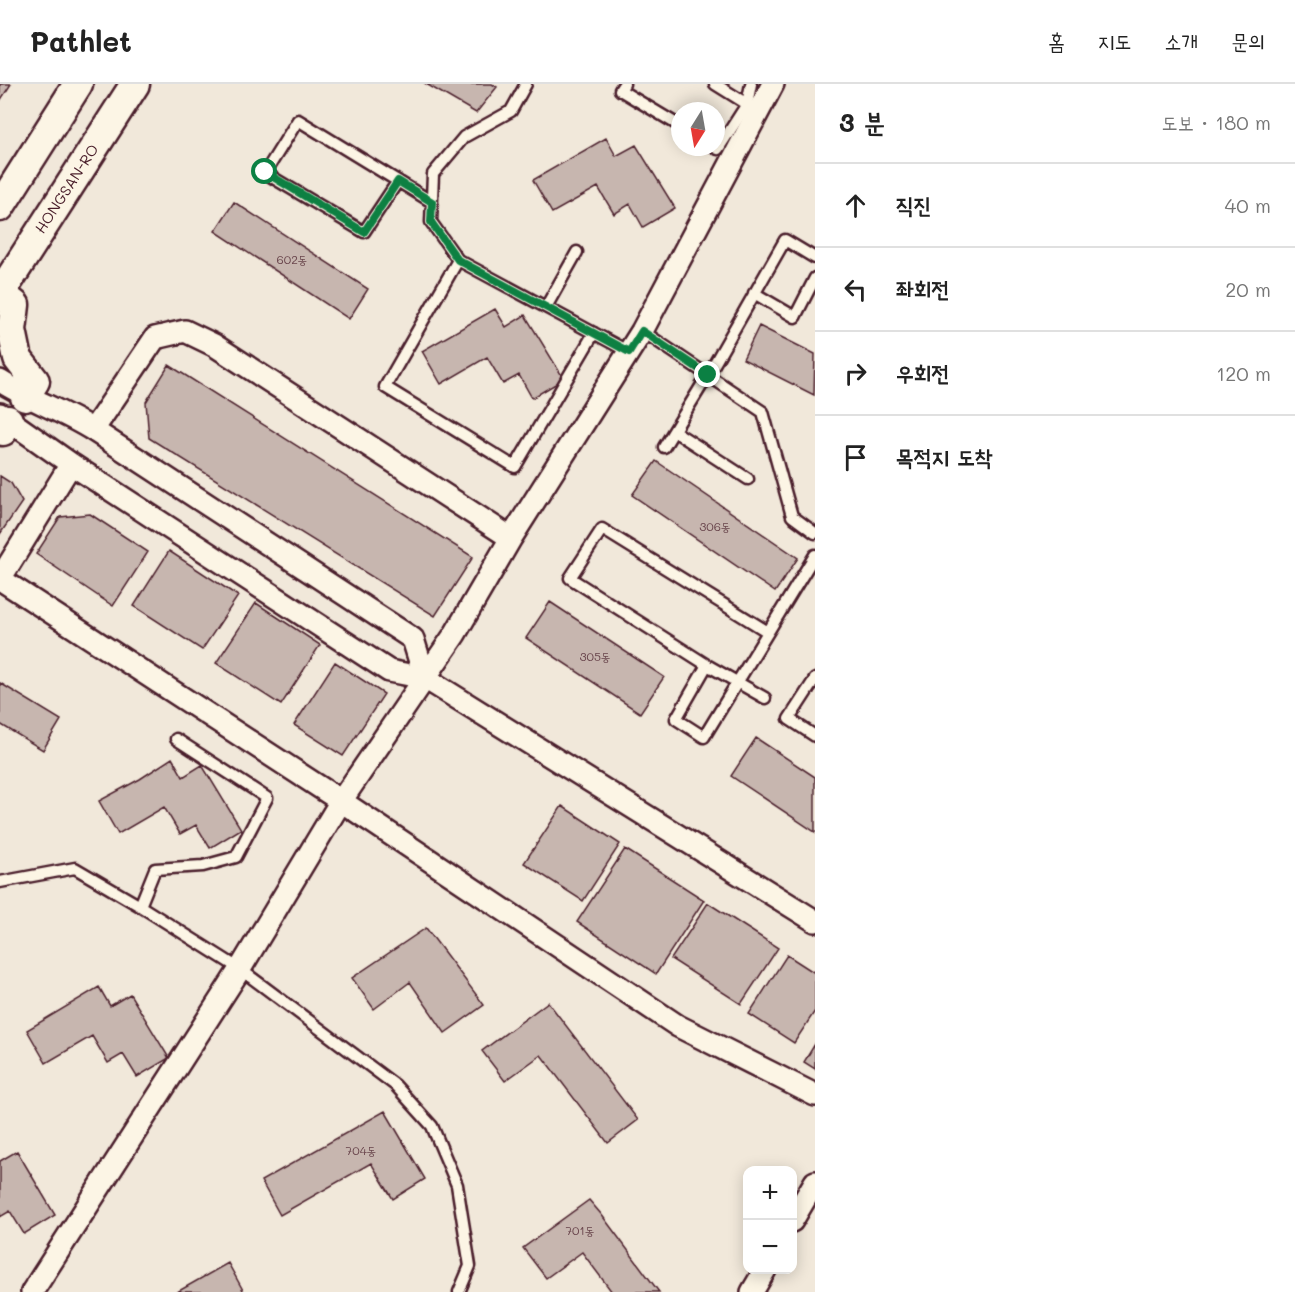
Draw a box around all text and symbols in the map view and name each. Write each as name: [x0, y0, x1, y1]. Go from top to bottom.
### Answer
text: Pathlet: [30, 23, 132, 59]
text: 홈: [1048, 27, 1065, 54]
text: 지도: [1098, 27, 1131, 54]
text: 소개: [1164, 27, 1198, 54]
text: 문의: [1231, 27, 1265, 54]
north arrow: [671, 102, 725, 156]
text: 3 분: [839, 105, 885, 139]
text: 도보 · 180 m: [1162, 109, 1271, 135]
street label: HONGSAN-RO: [30, 140, 103, 237]
route start: [251, 158, 277, 184]
icon: ahead: [839, 189, 872, 222]
text: 직진: [896, 190, 931, 219]
text: 40 m: [1225, 192, 1271, 218]
house number: 602동: [277, 251, 308, 267]
icon: left: [839, 273, 872, 306]
text: 좌회전: [896, 274, 949, 303]
text: 20 m: [1225, 276, 1271, 302]
icon: right: [839, 357, 872, 390]
text: 우회전: [896, 358, 949, 387]
text: 120 m: [1216, 360, 1271, 386]
route end: [694, 361, 720, 387]
icon: arrive: [839, 441, 872, 474]
text: 목적지 도착: [896, 442, 992, 471]
house number: 306동: [699, 518, 731, 534]
house number: 305동: [579, 648, 611, 664]
house number: 704동: [346, 1142, 376, 1158]
map controls: [743, 1166, 797, 1274]
button: +: [743, 1166, 797, 1220]
button: −: [743, 1220, 797, 1274]
house number: 701동: [565, 1222, 595, 1238]

